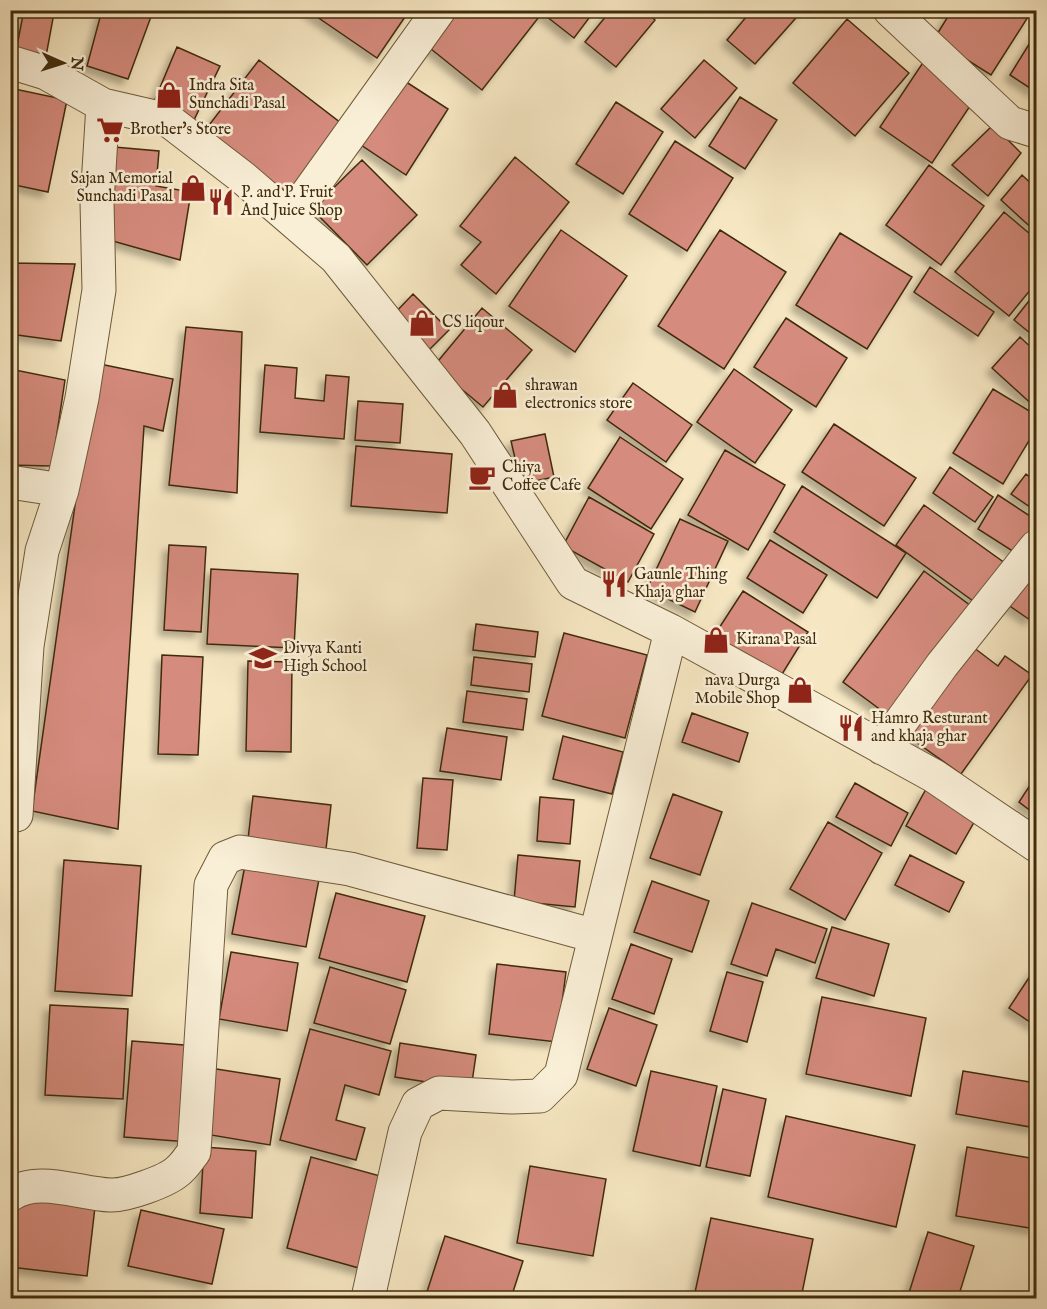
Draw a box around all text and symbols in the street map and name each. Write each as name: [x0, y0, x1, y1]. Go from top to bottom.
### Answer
north arrow: [33, 33, 93, 93]
text: N: [66, 55, 86, 71]
place label: Indra Sita Sunchadi Pasal: [189, 76, 286, 114]
shop icon: Indra Sita Sunchadi Pasal: [154, 80, 184, 110]
supermarket icon: Brother's Store: [95, 115, 125, 145]
place label: Brother's Store: [130, 120, 231, 140]
place label: Sajan Memorial Sunchadi Pasal: [71, 169, 174, 207]
shop icon: Sajan Memorial Sunchadi Pasal: [178, 173, 208, 203]
place label: P. and P. Fruit And Juice Shop: [240, 183, 343, 221]
restaurant icon: P. and P. Fruit And Juice Shop: [206, 187, 236, 217]
shop icon: CS liqour: [407, 308, 437, 338]
place label: CS liqour: [442, 313, 505, 333]
place label: shrawan electronics store: [525, 376, 632, 414]
shop icon: shrawan electronics store: [490, 380, 520, 410]
place label: Chiya Coffee Cafe: [502, 458, 581, 496]
cafe icon: Chiya Coffee Cafe: [467, 462, 497, 492]
place label: Gaunle Thing Khaja ghar: [634, 565, 728, 603]
restaurant icon: Gaunle Thing Khaja ghar: [599, 569, 629, 599]
shop icon: Kirana Pasal: [701, 625, 731, 655]
place label: Kirana Pasal: [736, 630, 817, 650]
place label: Divya Kanti High School: [283, 639, 367, 677]
school or university icon: Divya Kanti High School: [248, 643, 278, 673]
place label: nava Durga Mobile Shop: [695, 671, 780, 709]
shop icon: nava Durga Mobile Shop: [785, 675, 815, 705]
place label: Hamro Resturant and khaja ghar: [871, 709, 988, 747]
restaurant icon: Hamro Resturant and khaja ghar: [836, 713, 866, 743]

